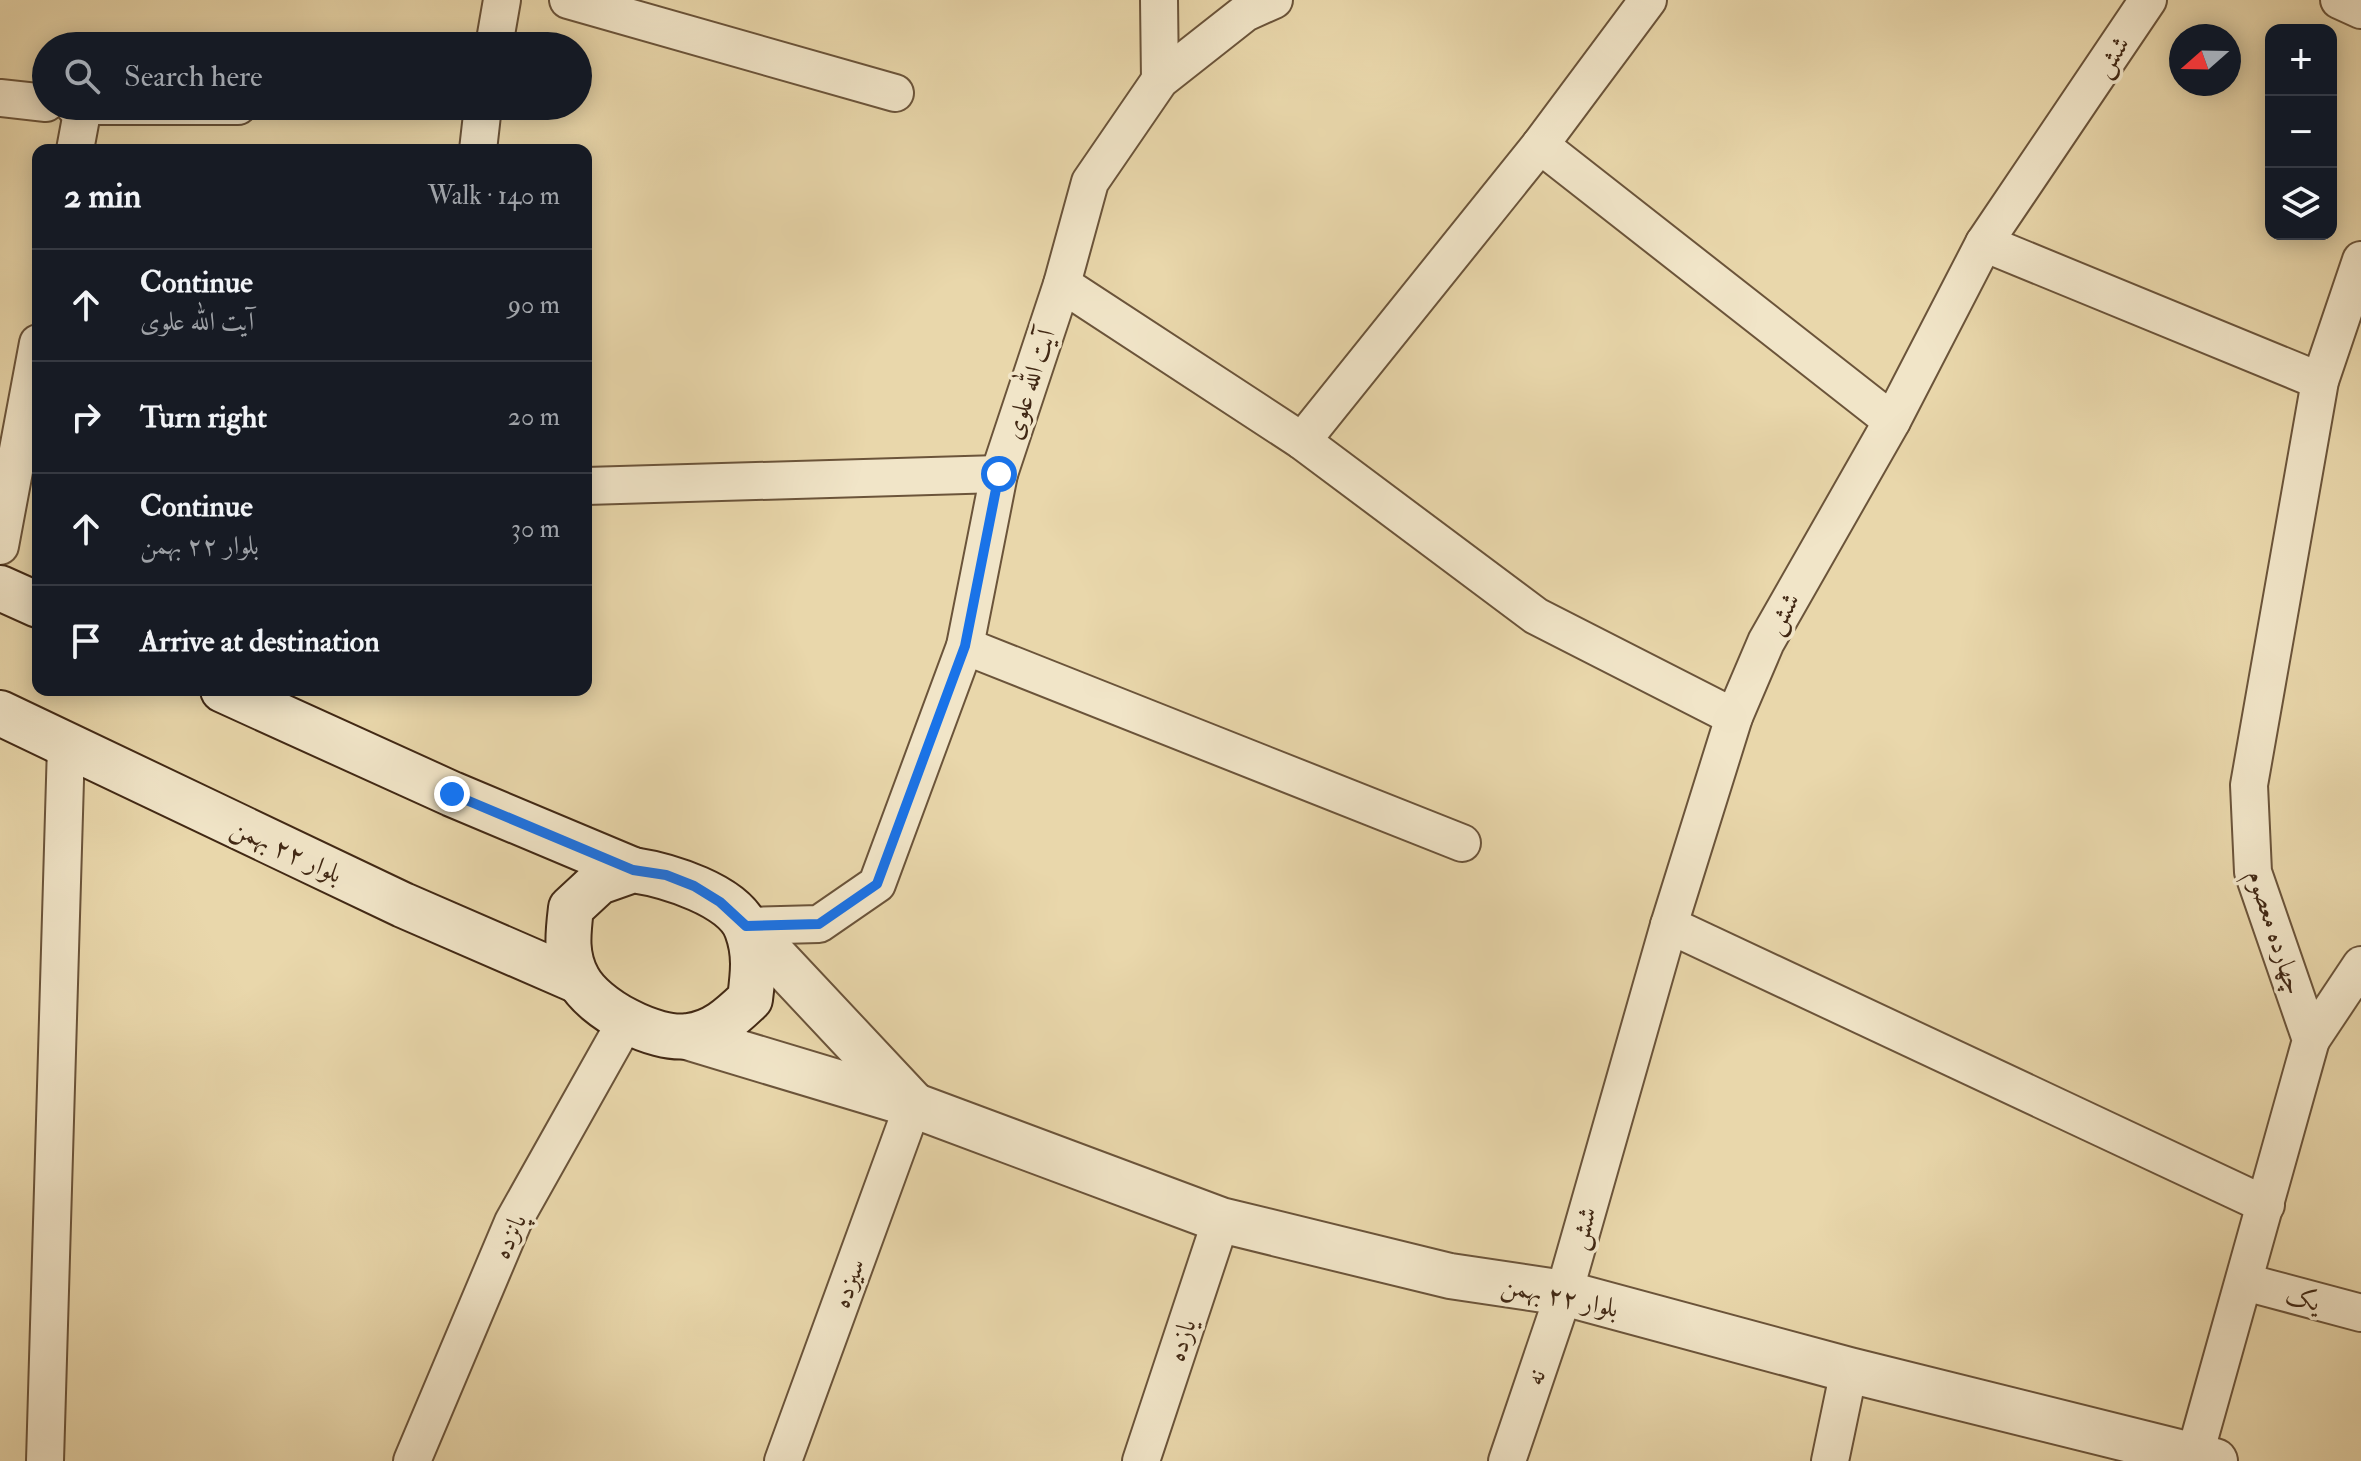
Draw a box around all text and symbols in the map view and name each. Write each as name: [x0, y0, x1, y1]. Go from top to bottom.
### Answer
north arrow: [2169, 24, 2241, 96]
map controls: [2265, 24, 2337, 240]
button: +: [2265, 24, 2337, 96]
street label: شش: [2087, 30, 2138, 84]
search box: [32, 32, 592, 120]
icon: search: [60, 54, 104, 98]
text: Search here: [124, 58, 263, 95]
button: −: [2265, 96, 2337, 168]
button: layers: [2265, 168, 2337, 240]
text: 2 min: [64, 175, 141, 218]
text: Walk · 140 m: [428, 180, 560, 212]
text: Continue: [140, 264, 253, 301]
icon: ahead: [64, 283, 108, 327]
text: 90 m: [508, 289, 560, 321]
text: آیت الله علوی: [140, 306, 254, 338]
street label: آیت الله علوی: [992, 321, 1064, 443]
icon: right: [64, 395, 108, 439]
text: Turn right: [140, 399, 267, 436]
text: 20 m: [508, 401, 560, 433]
route start: [981, 456, 1017, 492]
text: Continue: [140, 488, 253, 525]
icon: ahead: [64, 507, 108, 551]
text: 30 m: [511, 513, 560, 545]
text: بلوار ۲۲ بهمن: [140, 530, 259, 562]
street label: شش: [1758, 587, 1808, 641]
icon: arrive: [64, 619, 108, 663]
text: Arrive at destination: [140, 623, 380, 660]
route end: [434, 776, 470, 812]
street label: بلوار ۲۲ بهمن: [225, 811, 347, 891]
street label: چهارده معصوم: [2234, 866, 2310, 1001]
street label: شش: [1562, 1203, 1605, 1254]
street label: پانزده: [486, 1208, 536, 1265]
street label: سیزده: [825, 1254, 873, 1312]
street label: بلوار ۲۲ بهمن: [1498, 1269, 1621, 1326]
street label: یک: [2282, 1279, 2325, 1319]
street label: یازده: [1160, 1313, 1204, 1365]
street label: نه: [1518, 1365, 1553, 1390]

